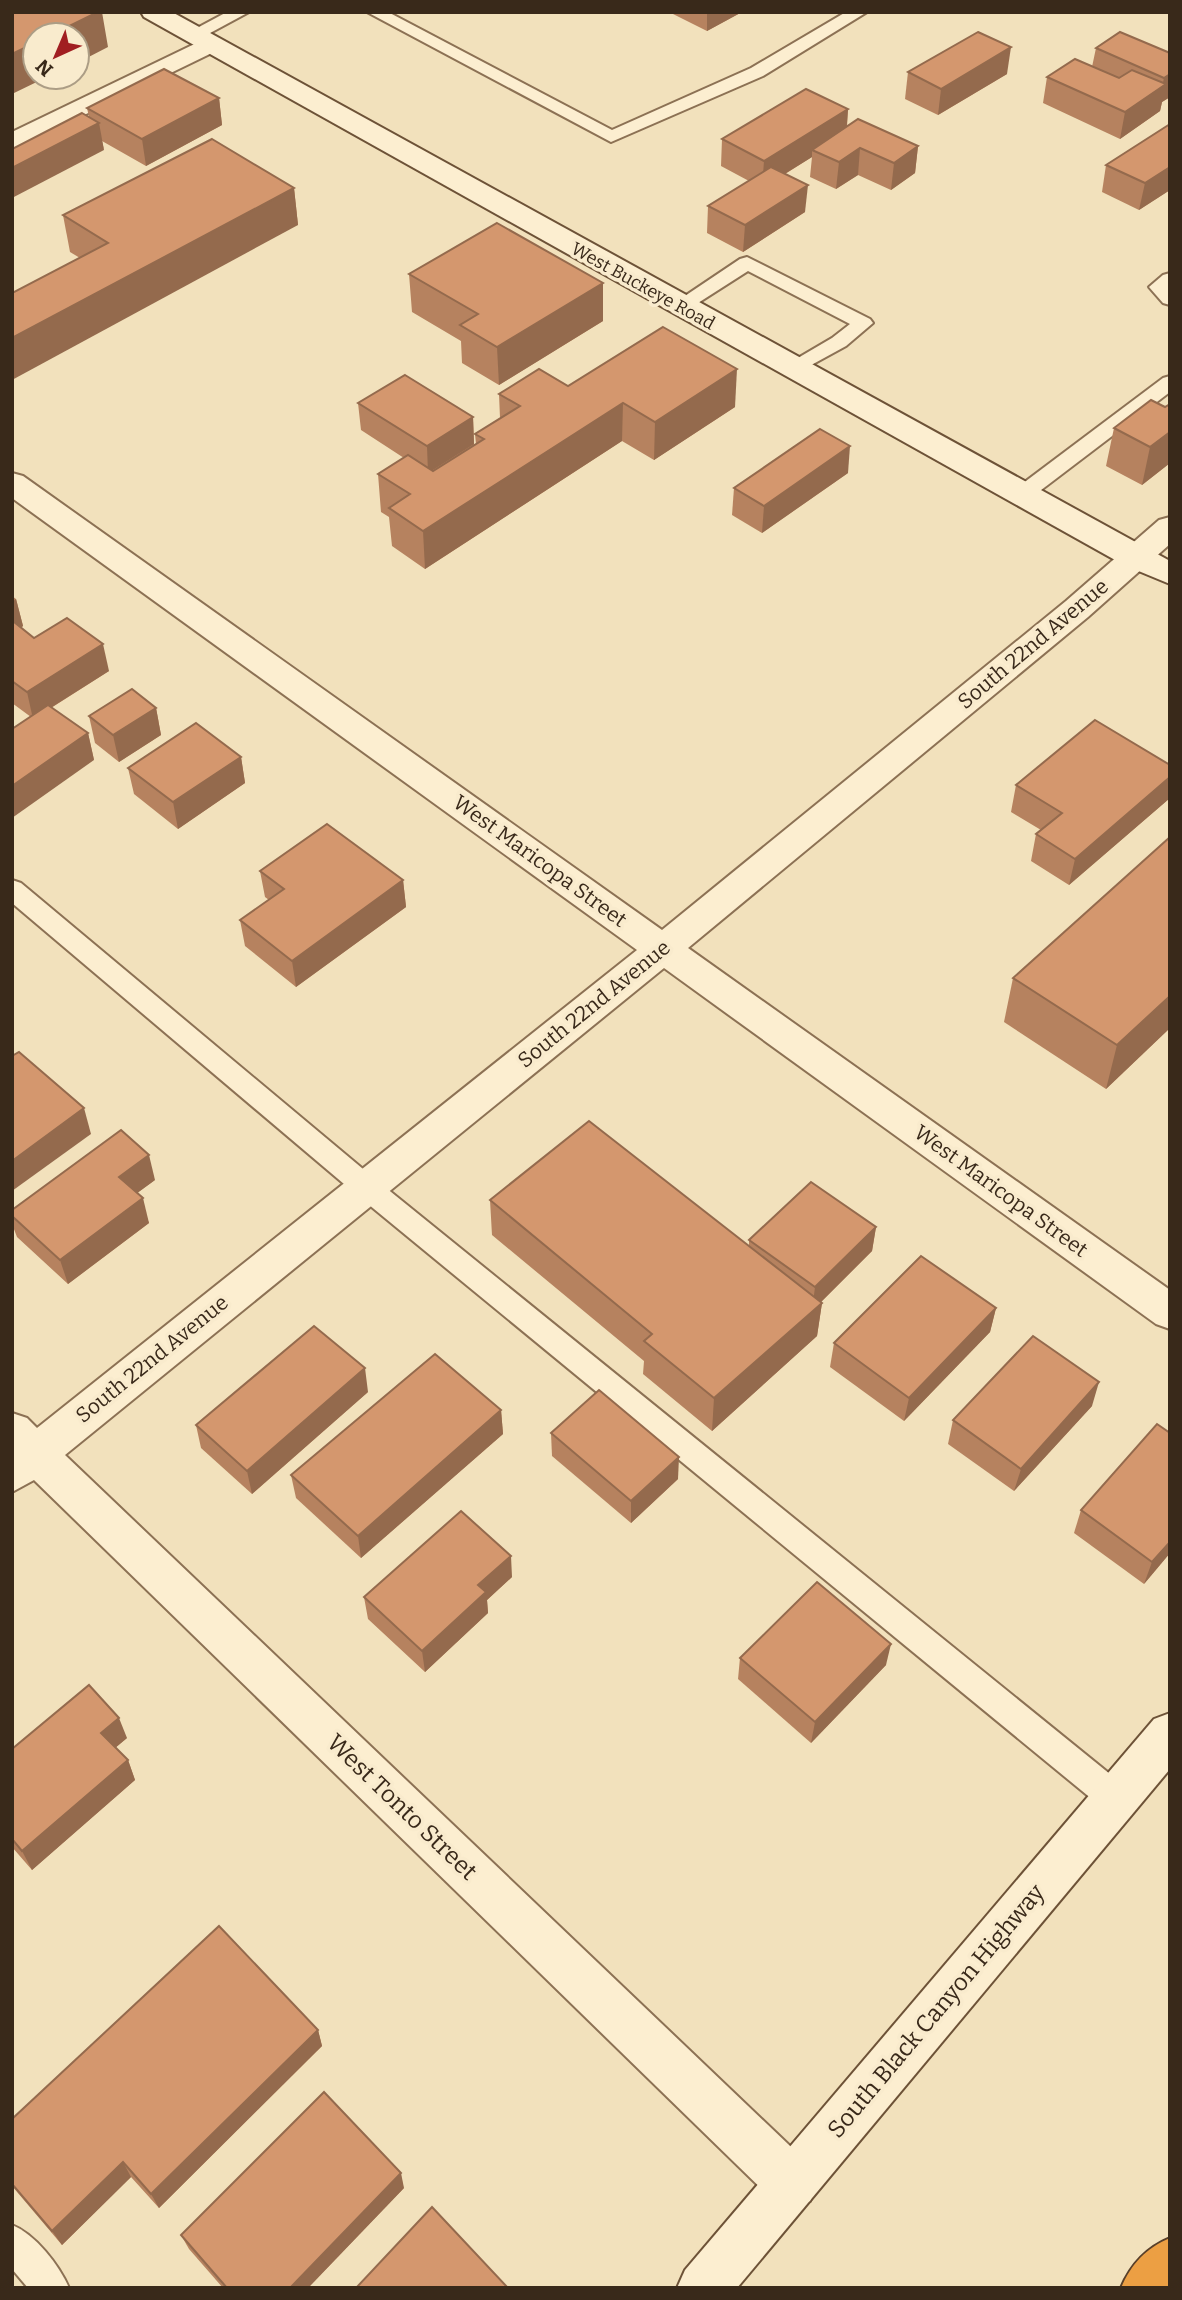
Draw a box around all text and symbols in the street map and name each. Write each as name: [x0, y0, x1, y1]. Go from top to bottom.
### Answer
north arrow: [21, 21, 91, 91]
text: N: [31, 54, 58, 81]
street label: West Buckeye Road: [567, 237, 719, 335]
street label: South 22nd Avenue: [952, 573, 1114, 715]
street label: West Maricopa Street: [448, 789, 632, 933]
street label: South 22nd Avenue: [512, 935, 676, 1073]
street label: West Maricopa Street: [909, 1119, 1093, 1263]
street label: South 22nd Avenue: [70, 1290, 234, 1428]
street label: West Tonto Street: [321, 1728, 483, 1886]
street label: South Black Canyon Highway: [822, 1878, 1050, 2143]

